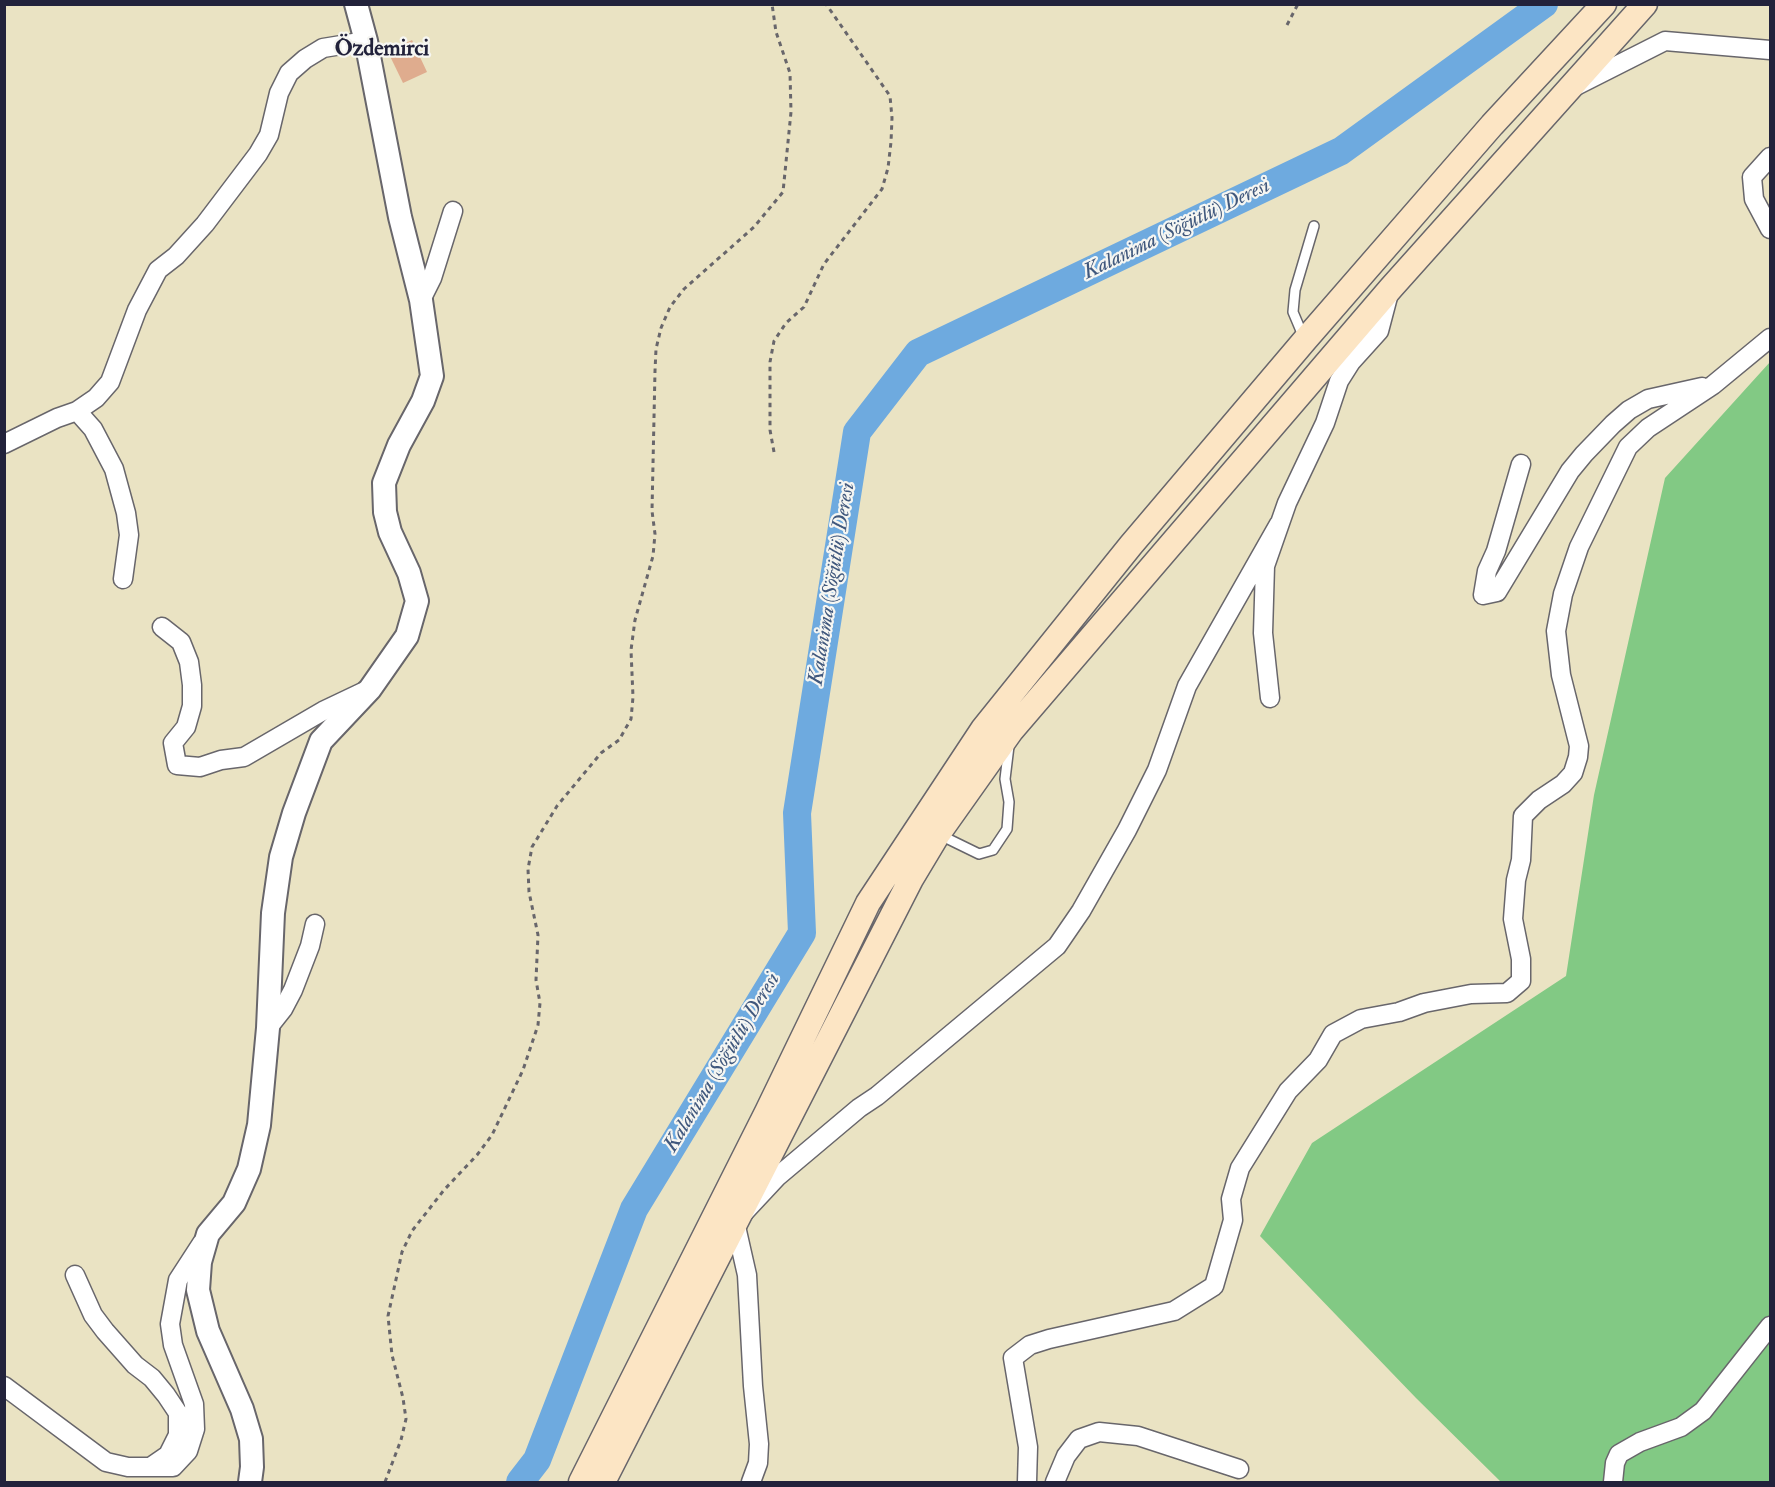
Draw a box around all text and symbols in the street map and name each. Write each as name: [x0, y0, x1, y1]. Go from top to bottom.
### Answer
district label: Özdemirci: [335, 37, 429, 63]
water label: Kalanima (Söğütlü) Deresi: [1080, 174, 1274, 286]
water label: Kalanima (Söğütlü) Deresi: [805, 481, 861, 687]
water label: Kalanima (Söğütlü) Deresi: [660, 969, 786, 1157]

